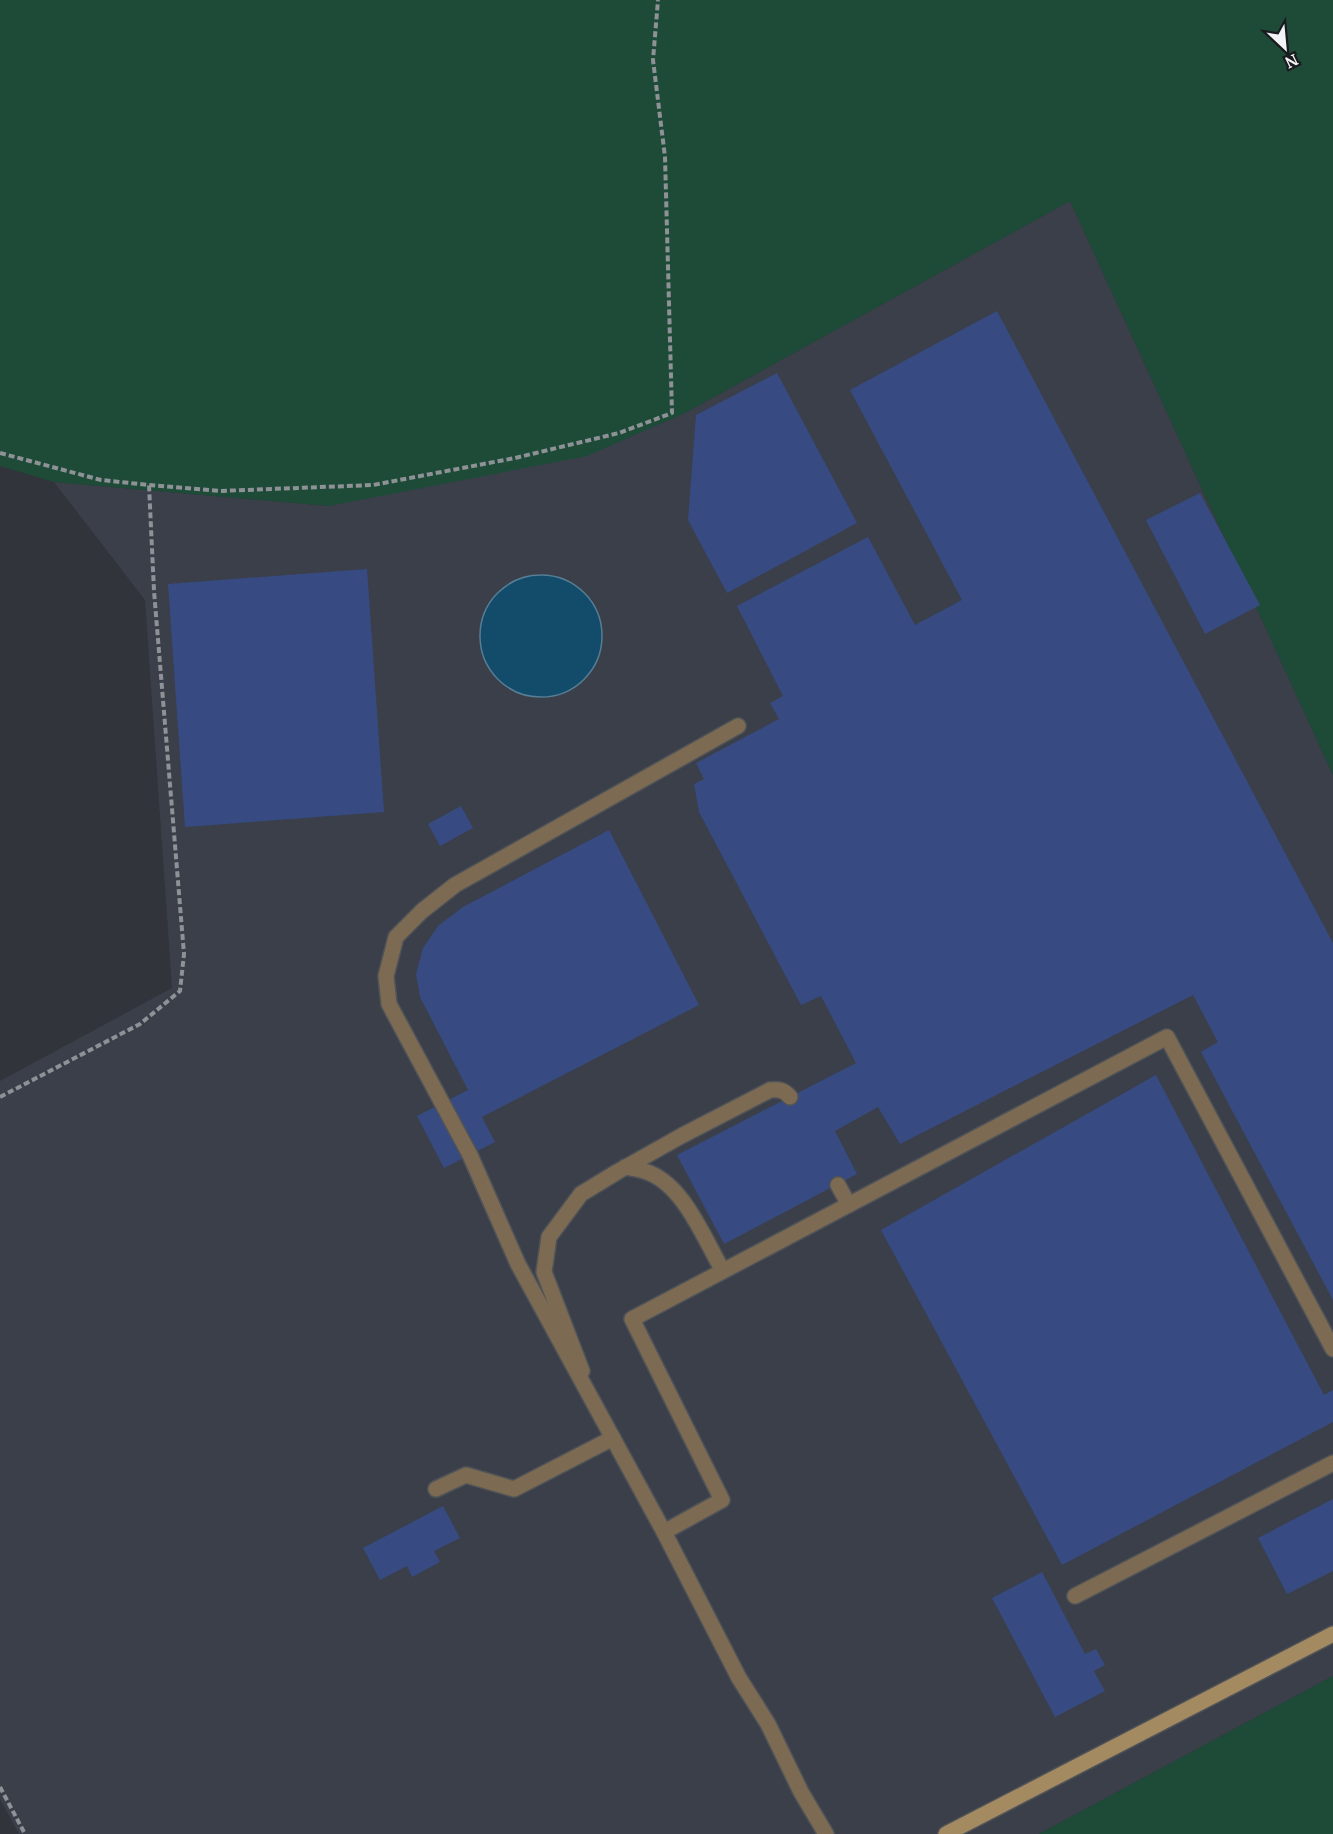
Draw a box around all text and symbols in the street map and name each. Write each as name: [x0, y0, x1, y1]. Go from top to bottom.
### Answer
north arrow: [1255, 18, 1315, 78]
text: N: [1281, 49, 1302, 74]

